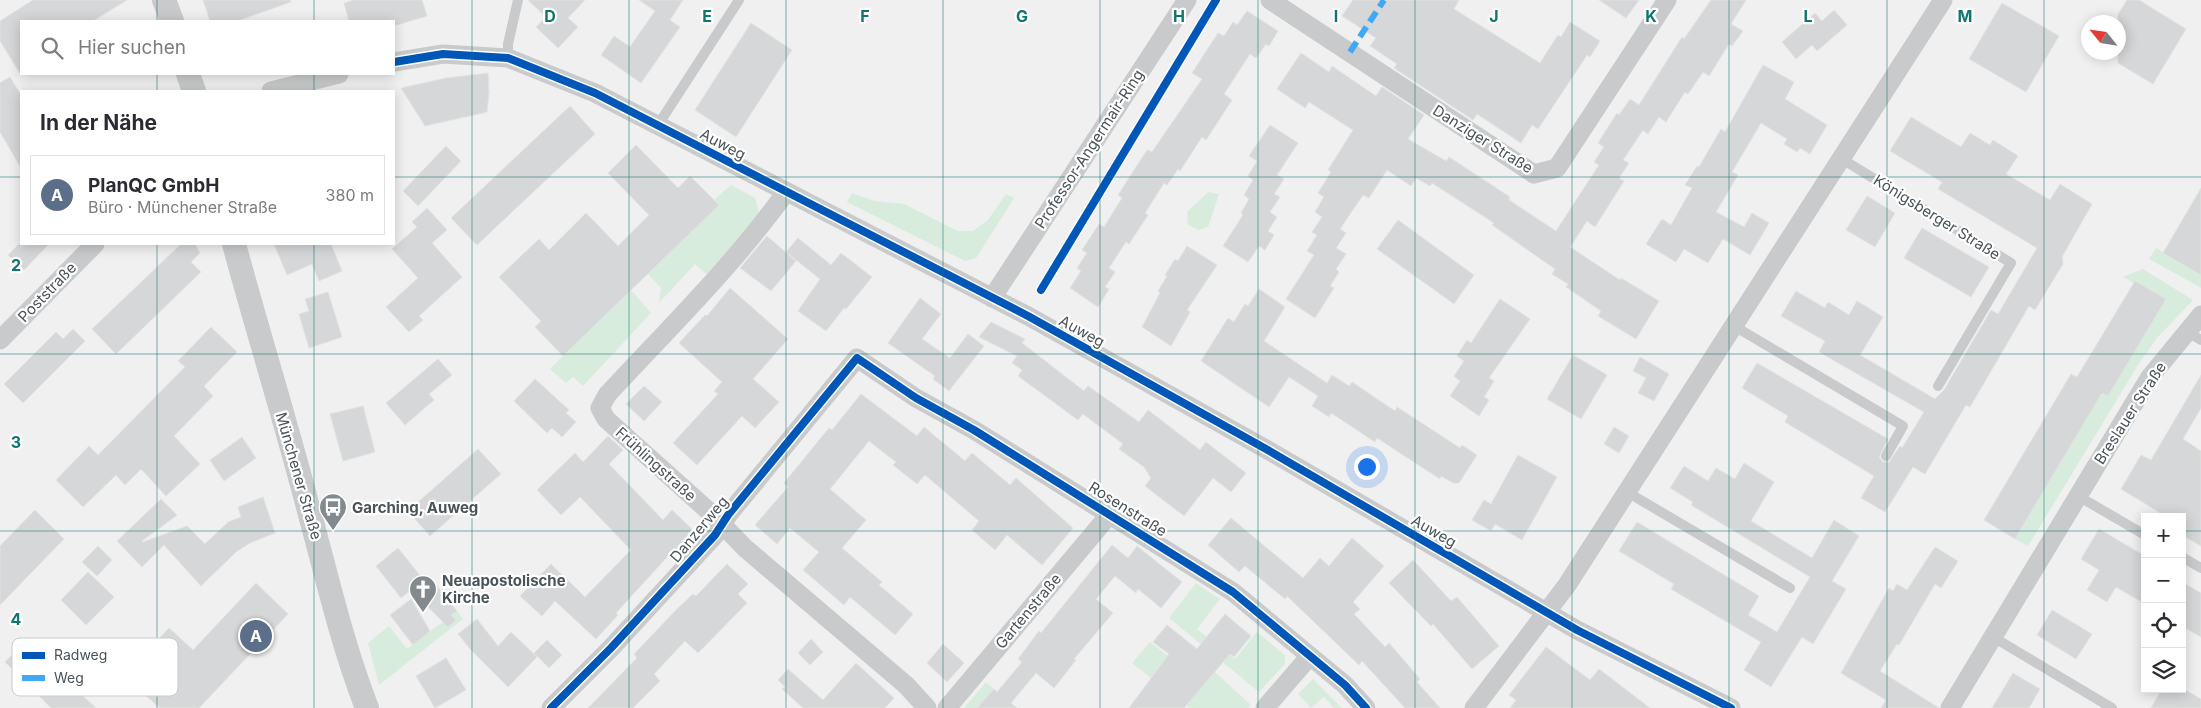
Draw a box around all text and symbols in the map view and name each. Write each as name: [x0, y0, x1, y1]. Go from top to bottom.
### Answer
text: D: [544, 6, 556, 26]
text: E: [702, 6, 712, 26]
text: F: [860, 6, 870, 26]
text: G: [1016, 6, 1028, 26]
text: H: [1173, 6, 1185, 26]
text: I: [1334, 6, 1338, 26]
text: J: [1489, 6, 1499, 26]
text: K: [1645, 6, 1657, 26]
text: L: [1803, 6, 1813, 26]
text: M: [1958, 6, 1972, 26]
north arrow: [2081, 15, 2126, 60]
search box: [20, 20, 395, 75]
icon: search: [38, 34, 66, 62]
text: Hier suchen: [78, 36, 186, 59]
street label: Professor-Angermair-Ring: [1030, 66, 1148, 232]
street label: Danziger Straße: [1429, 101, 1537, 177]
text: In der Nähe: [40, 110, 157, 135]
street label: Auweg: [697, 124, 749, 164]
street label: Königsberger Straße: [1870, 170, 2004, 264]
text: PlanQC GmbH: [88, 174, 219, 197]
text: A: [51, 185, 63, 205]
text: 380 m: [326, 185, 374, 205]
text: Büro · Münchener Straße: [88, 197, 277, 217]
text: 2: [11, 255, 21, 275]
street label: Poststraße: [14, 258, 80, 326]
street label: Auweg: [1056, 311, 1108, 351]
street label: Breslauer Straße: [2090, 358, 2170, 468]
street label: Münchener Straße: [272, 410, 326, 542]
street label: Frühlingstraße: [612, 423, 700, 505]
text: 3: [11, 432, 21, 452]
your location: [1354, 454, 1380, 480]
street label: Rosenstraße: [1085, 477, 1171, 541]
bus stop icon: Garching, Auweg: [318, 492, 348, 531]
street label: Danzerweg: [666, 492, 732, 566]
place label: Garching, Auweg: [352, 498, 478, 517]
street label: Auweg: [1408, 510, 1460, 552]
map controls: [2141, 513, 2186, 693]
button: +: [2141, 513, 2186, 558]
button: −: [2141, 558, 2186, 603]
street label: Gartenstraße: [991, 569, 1065, 653]
place label: Neuapostolische Kirche: [442, 571, 566, 607]
church icon: Neuapostolische Kirche: [408, 574, 438, 613]
button: locate: [2141, 603, 2186, 648]
text: 4: [11, 609, 22, 629]
pin: A: [240, 617, 272, 655]
legend: [12, 638, 178, 696]
text: Radweg: [54, 646, 107, 663]
button: layers: [2141, 648, 2186, 693]
text: Weg: [54, 669, 84, 686]

